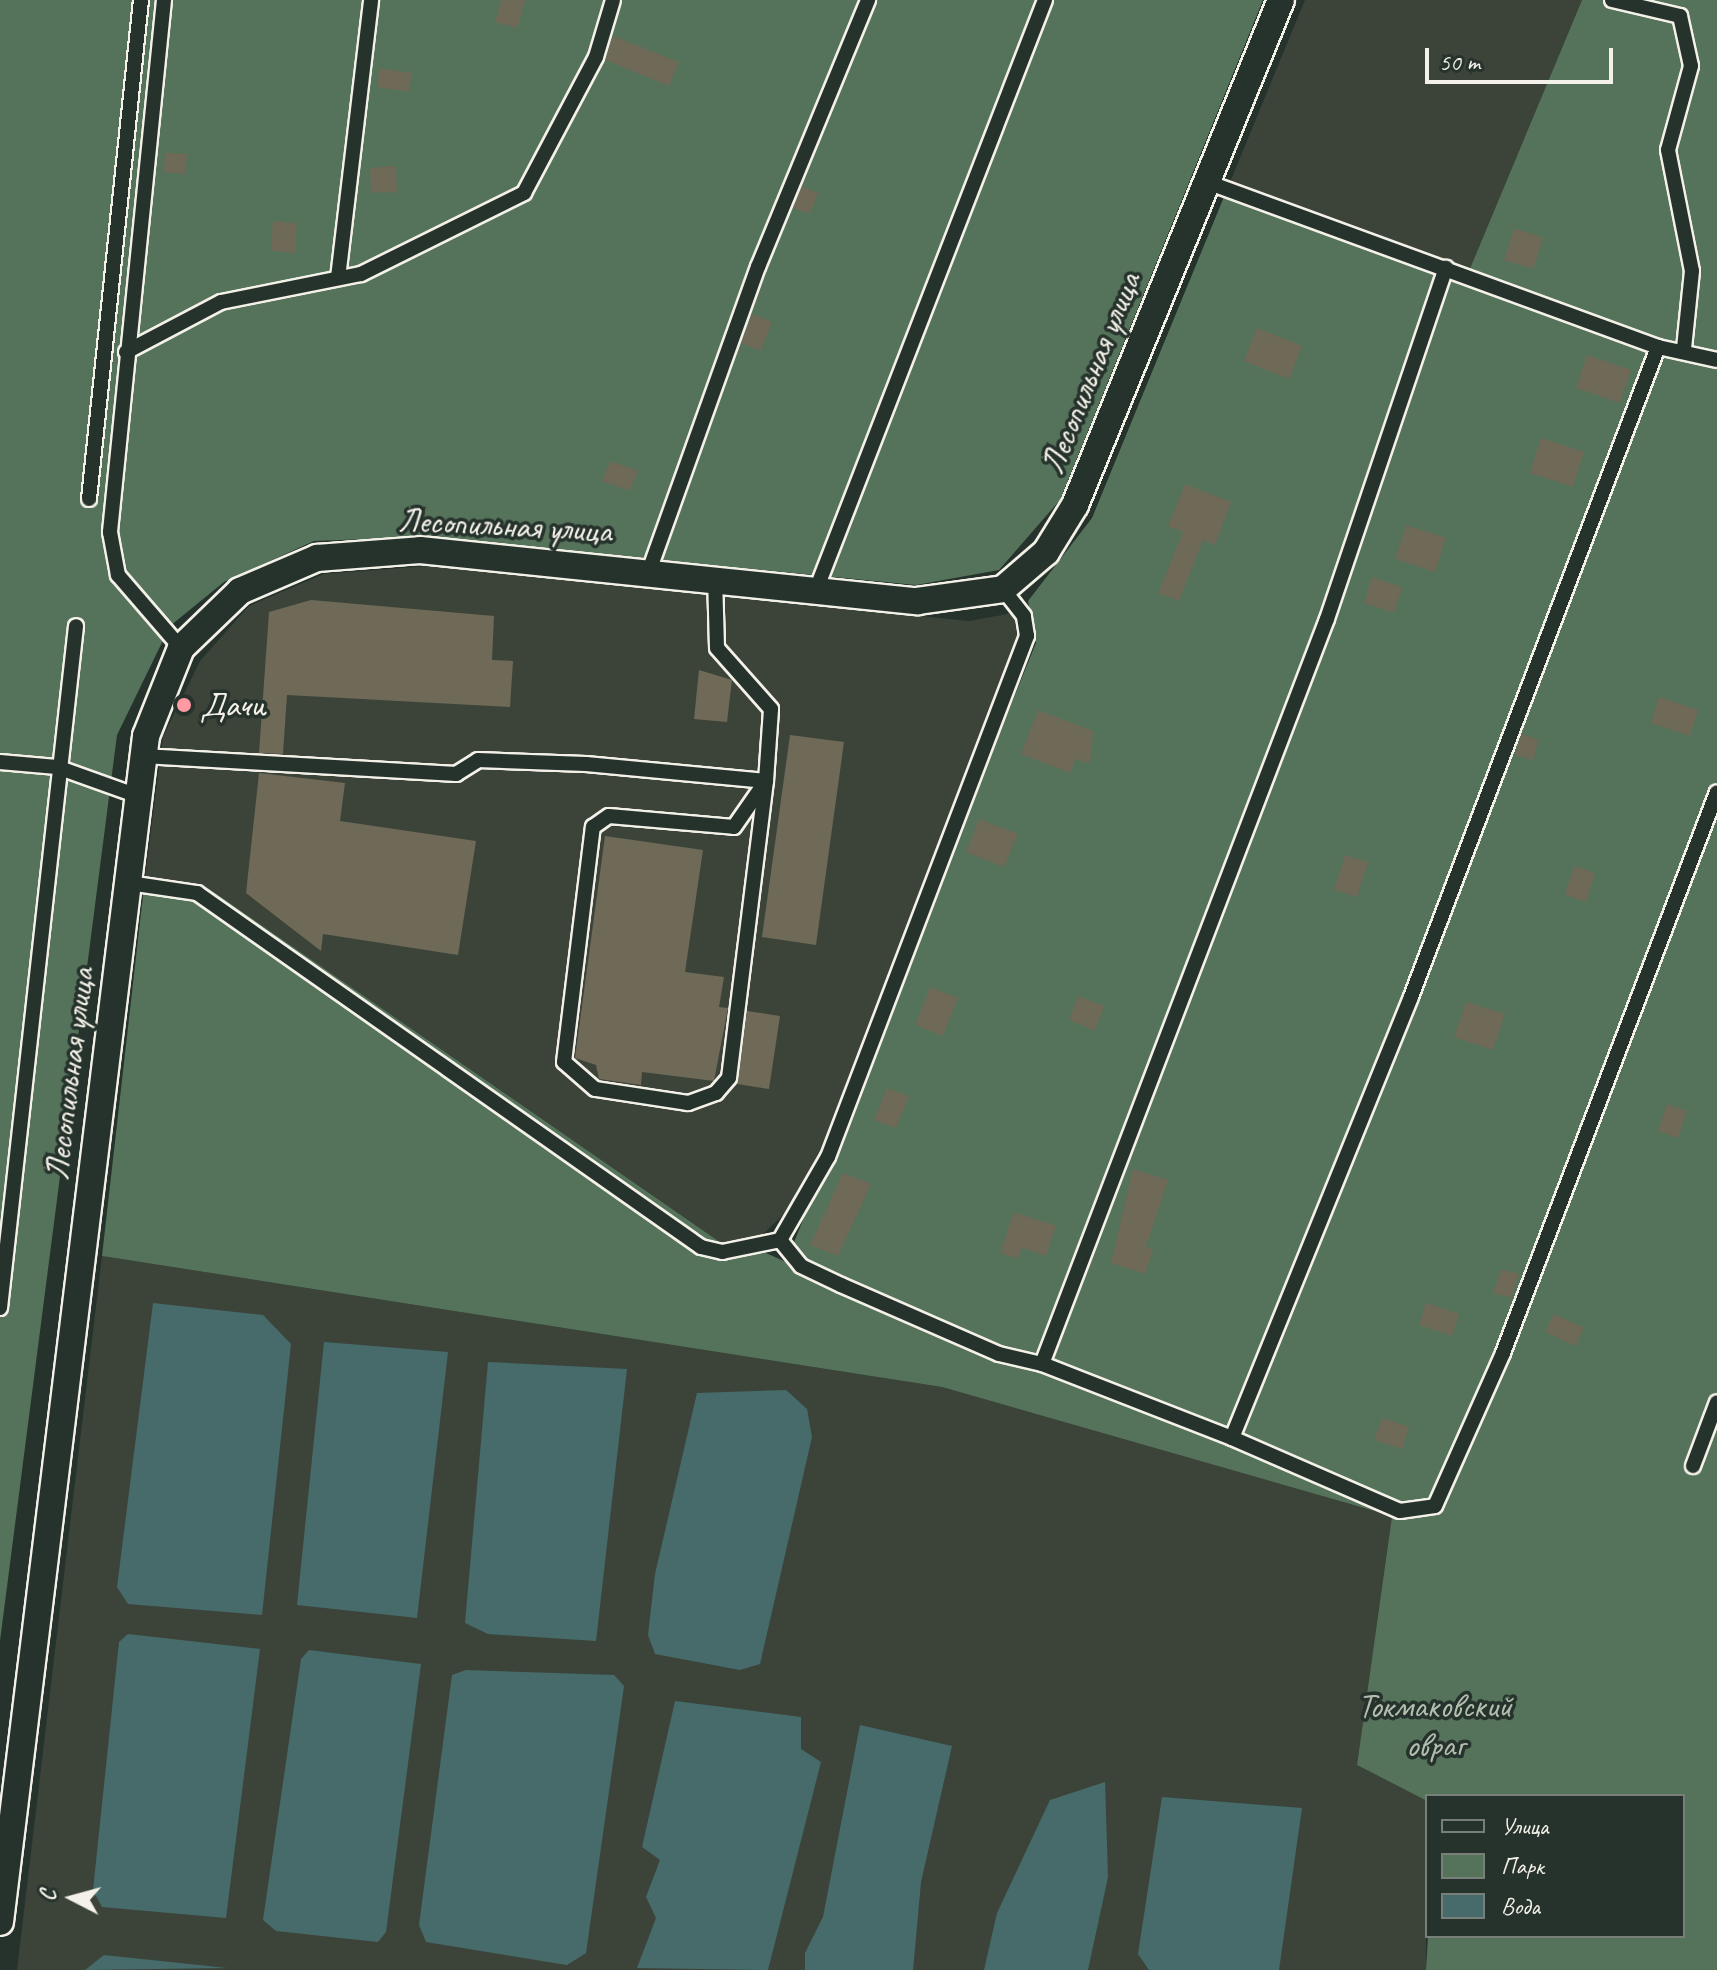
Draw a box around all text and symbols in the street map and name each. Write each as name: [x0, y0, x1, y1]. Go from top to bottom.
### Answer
scale bar: [1429, 32, 1617, 82]
text: 50 m: [1439, 47, 1480, 77]
street label: Лесопильная улица: [1031, 265, 1149, 481]
street label: Лесопильная улица: [396, 499, 614, 551]
place label: Дачи: [200, 685, 265, 725]
marker: Дачи: [175, 696, 193, 714]
street label: Лесопильная улица: [36, 964, 102, 1184]
park label: Токмаковский овраг: [1358, 1685, 1512, 1764]
legend: [1425, 1794, 1685, 1938]
text: Улица: [1501, 1811, 1549, 1841]
text: Парк: [1501, 1851, 1544, 1881]
north arrow: [32, 1858, 112, 1938]
text: С: [34, 1889, 63, 1902]
text: Вода: [1501, 1891, 1540, 1921]

